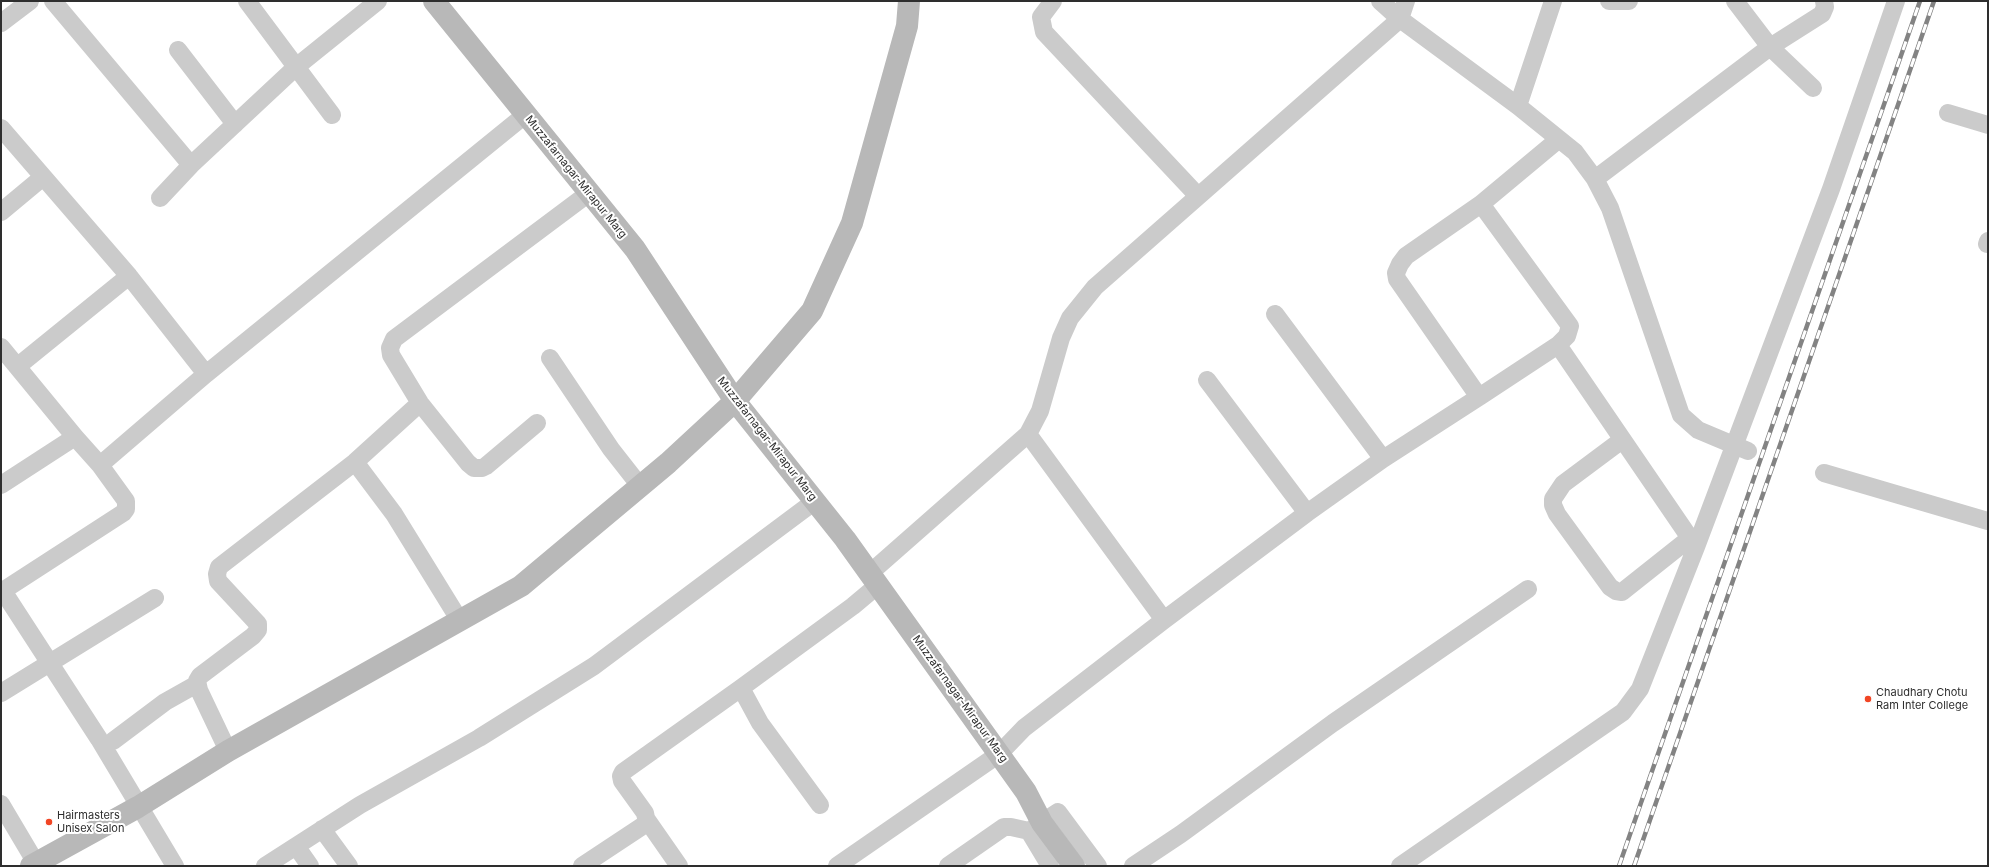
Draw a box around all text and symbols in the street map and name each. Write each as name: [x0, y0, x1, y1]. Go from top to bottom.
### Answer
street label: Muzzafarnagar-Mirapur Marg: [522, 113, 630, 241]
street label: Muzzafarnagar-Mirapur Marg: [714, 374, 820, 504]
street label: Muzzafarnagar-Mirapur Marg: [909, 633, 1011, 765]
place label: Chaudhary Chotu Ram Inter College: [1876, 686, 1968, 712]
marker: Chaudhary Chotu Ram Inter College: [1863, 694, 1873, 704]
place label: Hairmasters Unisex Salon: [57, 809, 124, 835]
marker: Hairmasters Unisex Salon: [44, 817, 54, 827]

